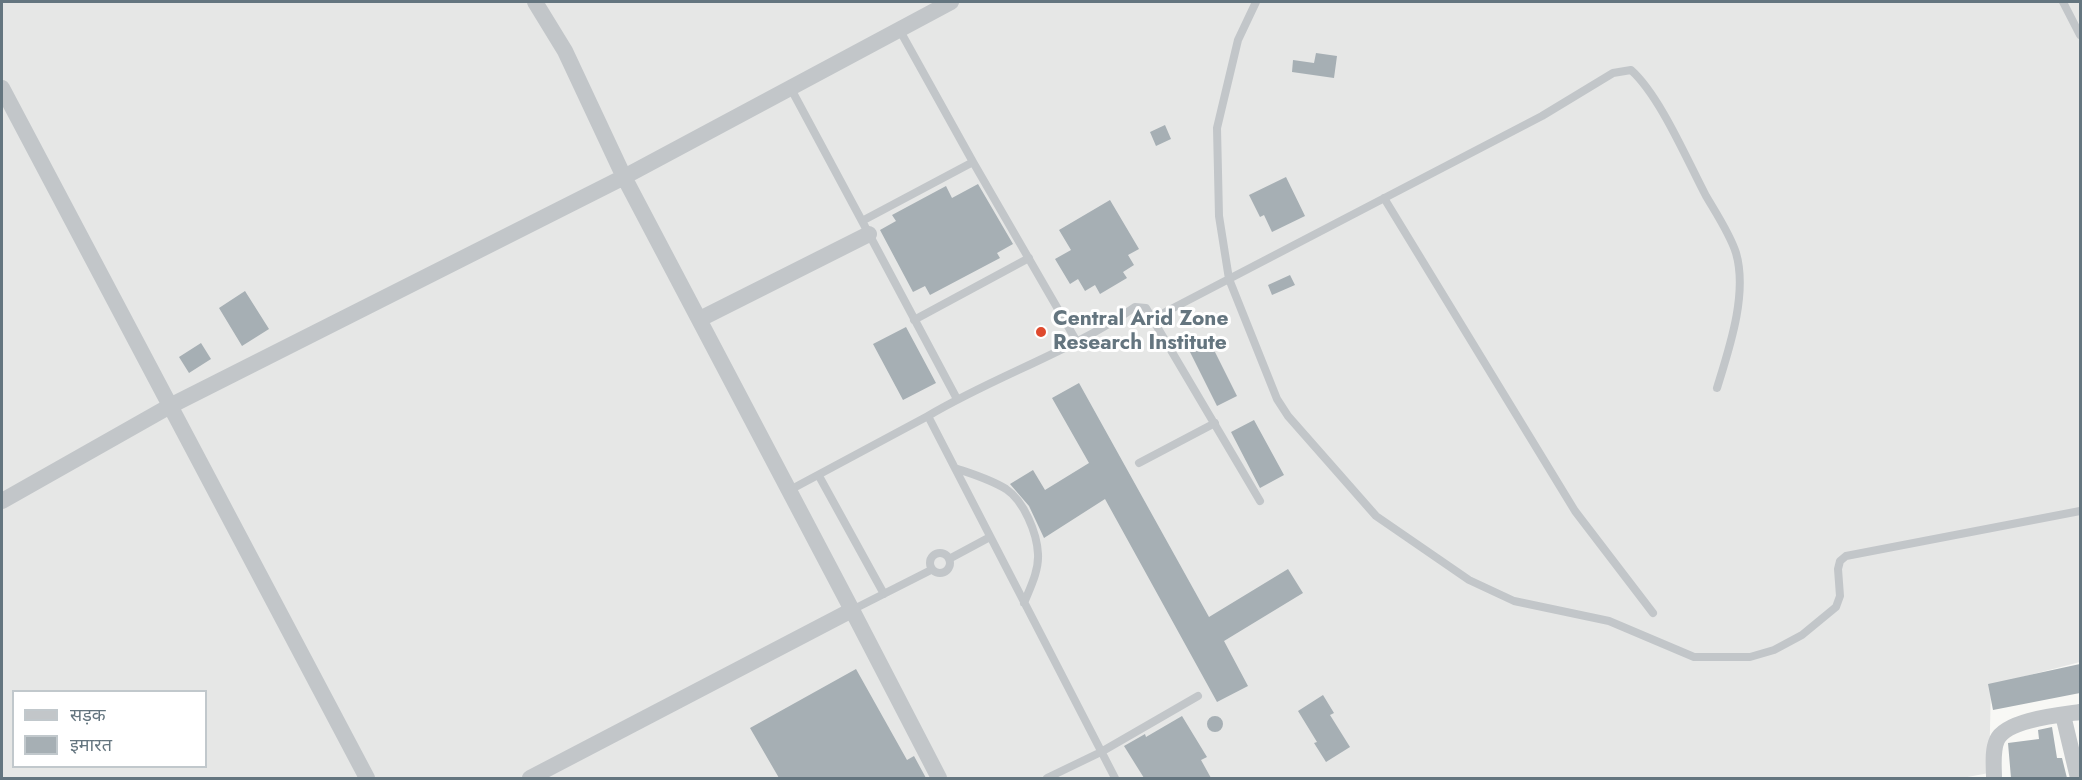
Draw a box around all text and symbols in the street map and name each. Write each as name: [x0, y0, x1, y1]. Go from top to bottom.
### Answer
place label: Central Arid Zone Research Institute: [1053, 307, 1228, 357]
marker: Central Arid Zone Research Institute: [1034, 325, 1048, 339]
legend: [12, 690, 207, 768]
text: सड़क: [70, 702, 106, 728]
text: इमारत: [70, 732, 112, 758]

